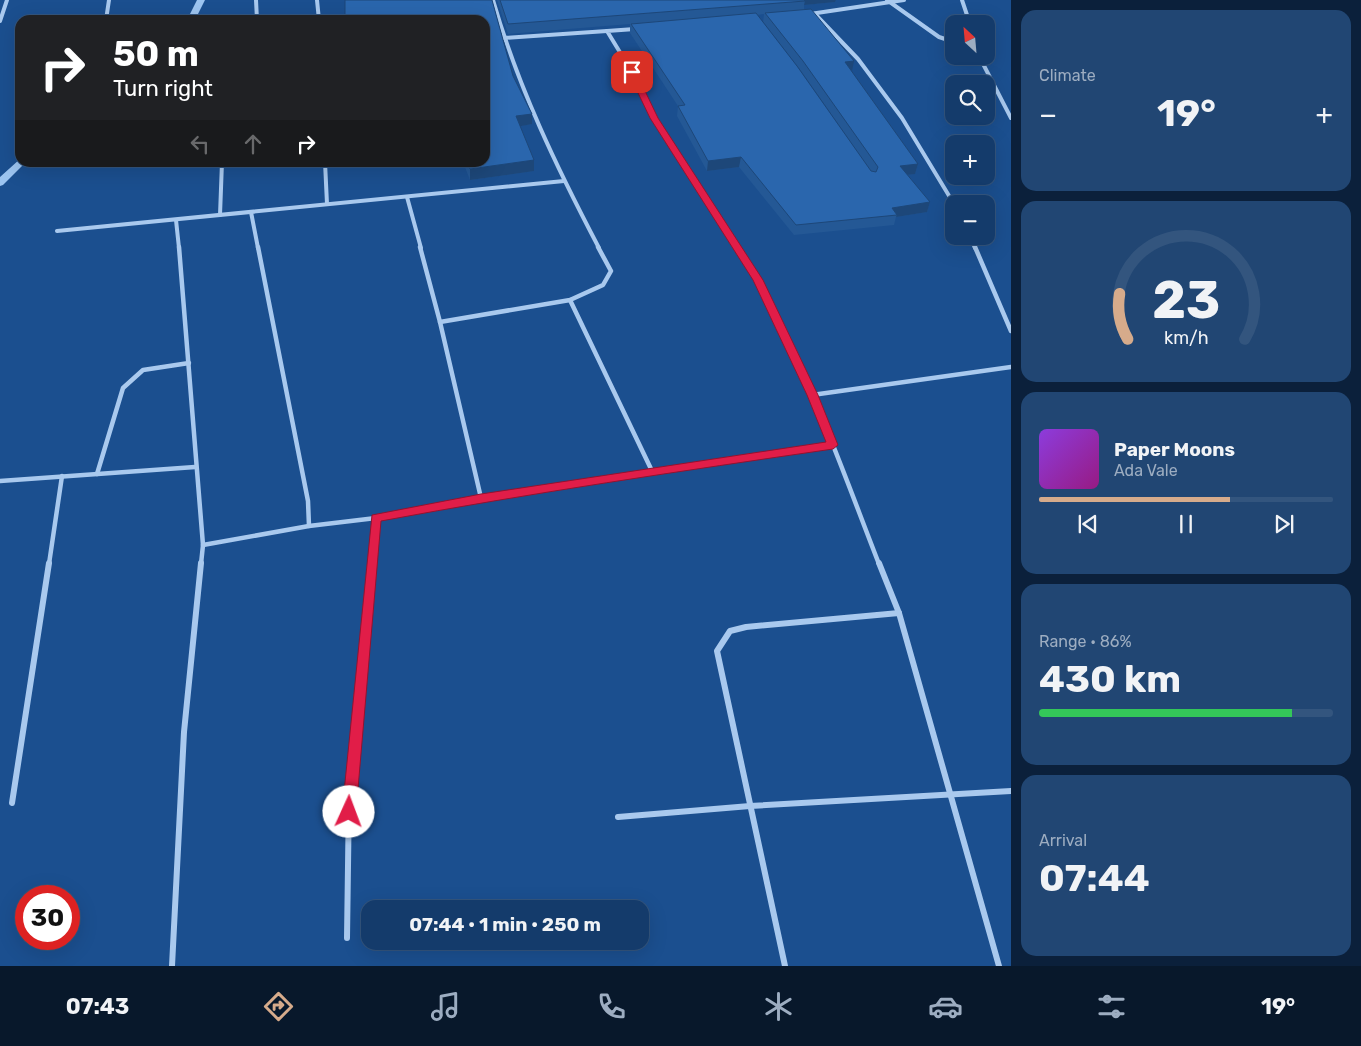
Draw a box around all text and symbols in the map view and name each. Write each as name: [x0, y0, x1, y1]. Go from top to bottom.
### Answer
north arrow: [945, 15, 995, 65]
map controls: [945, 15, 995, 245]
text: 50 m: [113, 33, 199, 75]
icon: right: [30, 35, 95, 100]
pin: [611, 51, 653, 93]
icon: arrive: [618, 58, 646, 86]
text: Climate: [1039, 66, 1096, 85]
text: Turn right: [113, 75, 213, 102]
button: search: [945, 75, 995, 125]
text: 19°: [1157, 90, 1216, 136]
text: −: [1039, 98, 1057, 131]
text: +: [1316, 98, 1333, 131]
icon: left: [186, 130, 214, 158]
icon: ahead: [239, 130, 267, 158]
icon: right: [292, 130, 320, 158]
button: +: [945, 135, 995, 185]
button: −: [945, 195, 995, 245]
text: 23: [1152, 269, 1220, 331]
text: km/h: [1164, 327, 1208, 348]
text: Paper Moons: [1114, 438, 1235, 461]
text: Ada Vale: [1114, 461, 1178, 480]
icon: previous: [1074, 510, 1102, 538]
icon: pause: [1172, 510, 1200, 538]
icon: next: [1270, 510, 1298, 538]
text: Range · 86%: [1039, 632, 1132, 651]
text: 430 km: [1039, 656, 1181, 702]
position arrow: [322, 785, 374, 837]
text: Arrival: [1039, 831, 1087, 850]
text: 07:44: [1039, 855, 1150, 901]
speed limit sign: 30: [15, 885, 80, 950]
text: 07:44 · 1 min · 250 m: [409, 913, 601, 936]
icon: directions: [261, 989, 296, 1024]
icon: music: [428, 989, 463, 1024]
icon: phone: [594, 989, 629, 1024]
icon: climate: [761, 989, 796, 1024]
icon: car: [928, 989, 963, 1024]
icon: filters: [1094, 989, 1129, 1024]
text: 07:43: [66, 993, 129, 1020]
text: 19°: [1261, 993, 1295, 1020]

